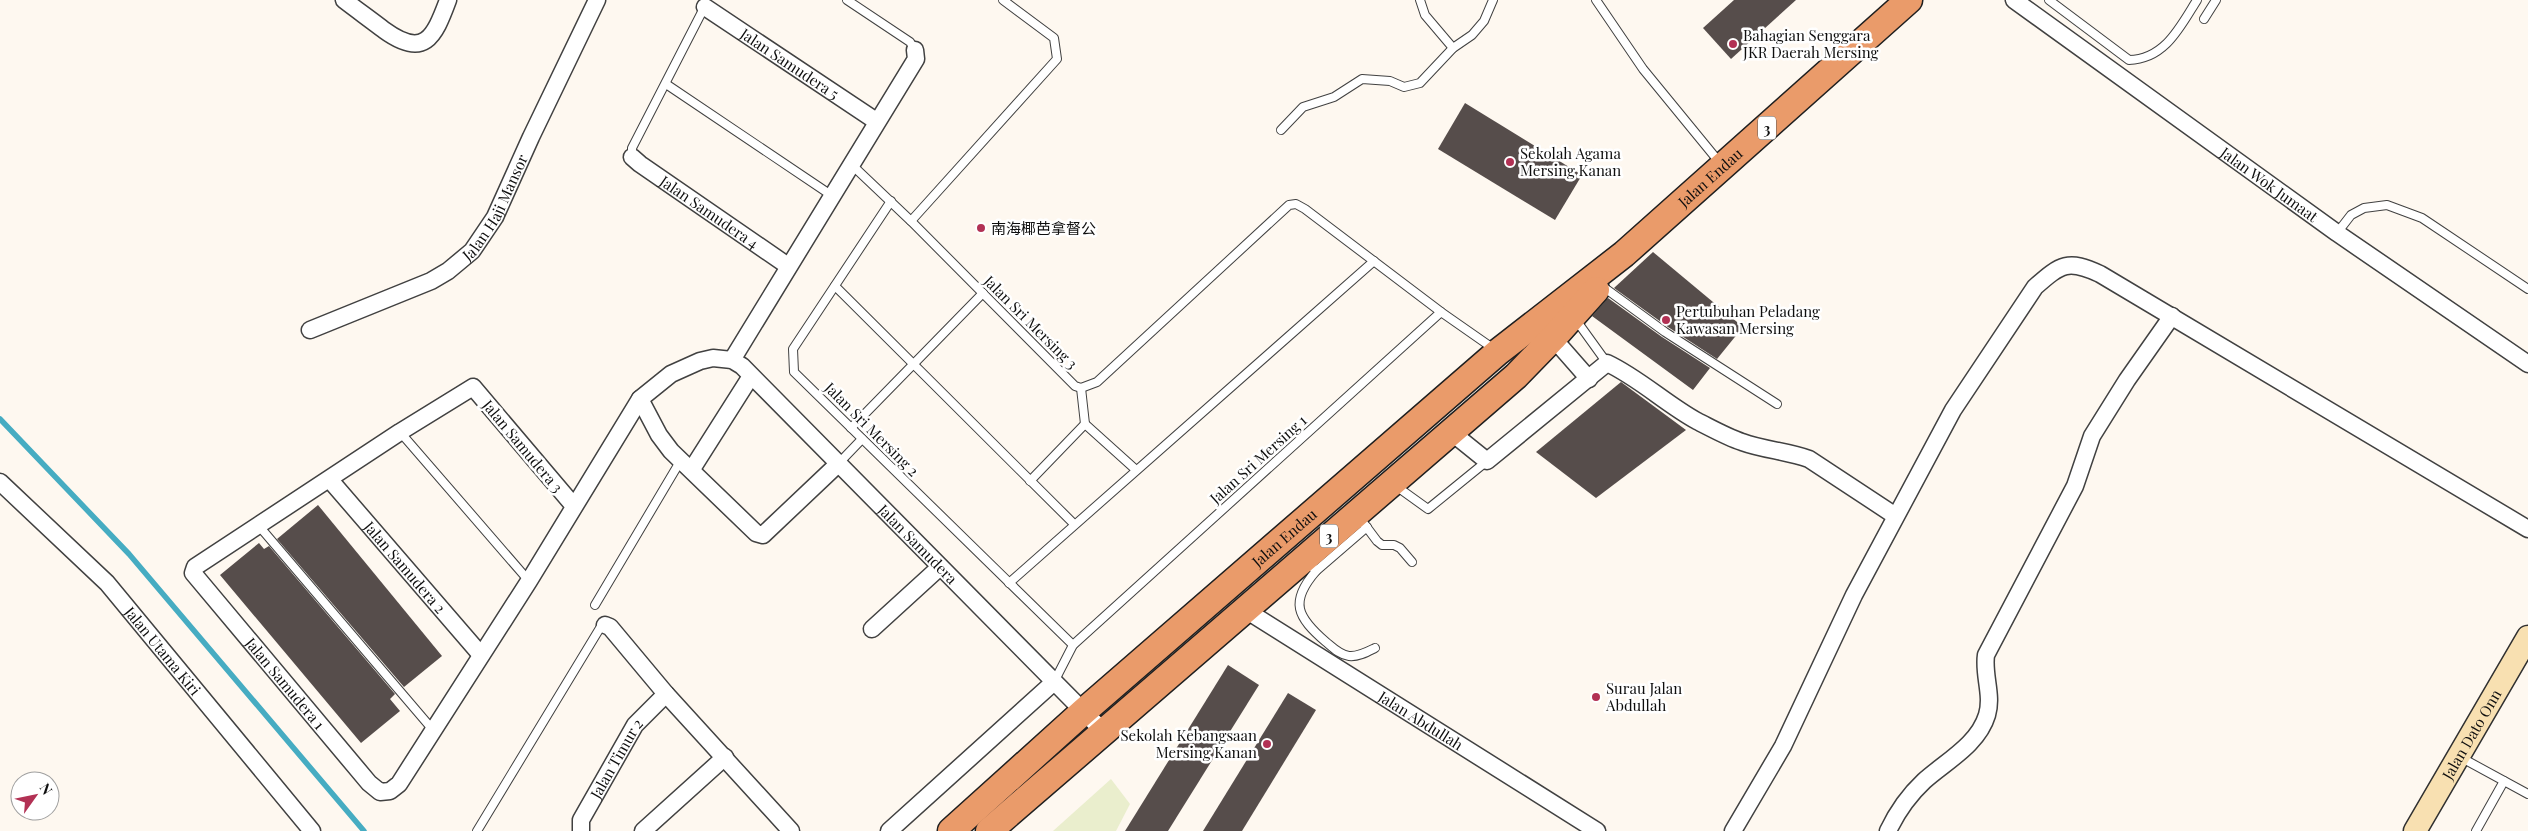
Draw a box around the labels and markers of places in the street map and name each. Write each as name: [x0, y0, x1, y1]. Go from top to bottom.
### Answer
place label: Bahagian Senggara JKR Daerah Mersing: [1742, 25, 1878, 62]
marker: Bahagian Senggara JKR Daerah Mersing: [1727, 38, 1739, 50]
place label: Sekolah Agama Mersing Kanan: [1520, 143, 1621, 180]
marker: Sekolah Agama Mersing Kanan: [1504, 156, 1516, 168]
place label: 南海椰芭拿督公: [991, 218, 1096, 238]
marker: 南海椰芭拿督公: [975, 222, 987, 234]
place label: Pertubuhan Peladang Kawasan Mersing: [1676, 301, 1820, 338]
marker: Pertubuhan Peladang Kawasan Mersing: [1660, 314, 1672, 326]
place label: Surau Jalan Abdullah: [1605, 678, 1682, 715]
marker: Surau Jalan Abdullah: [1590, 691, 1602, 703]
place label: Sekolah Kebangsaan Mersing Kanan: [1121, 725, 1257, 762]
marker: Sekolah Kebangsaan Mersing Kanan: [1261, 738, 1273, 750]

